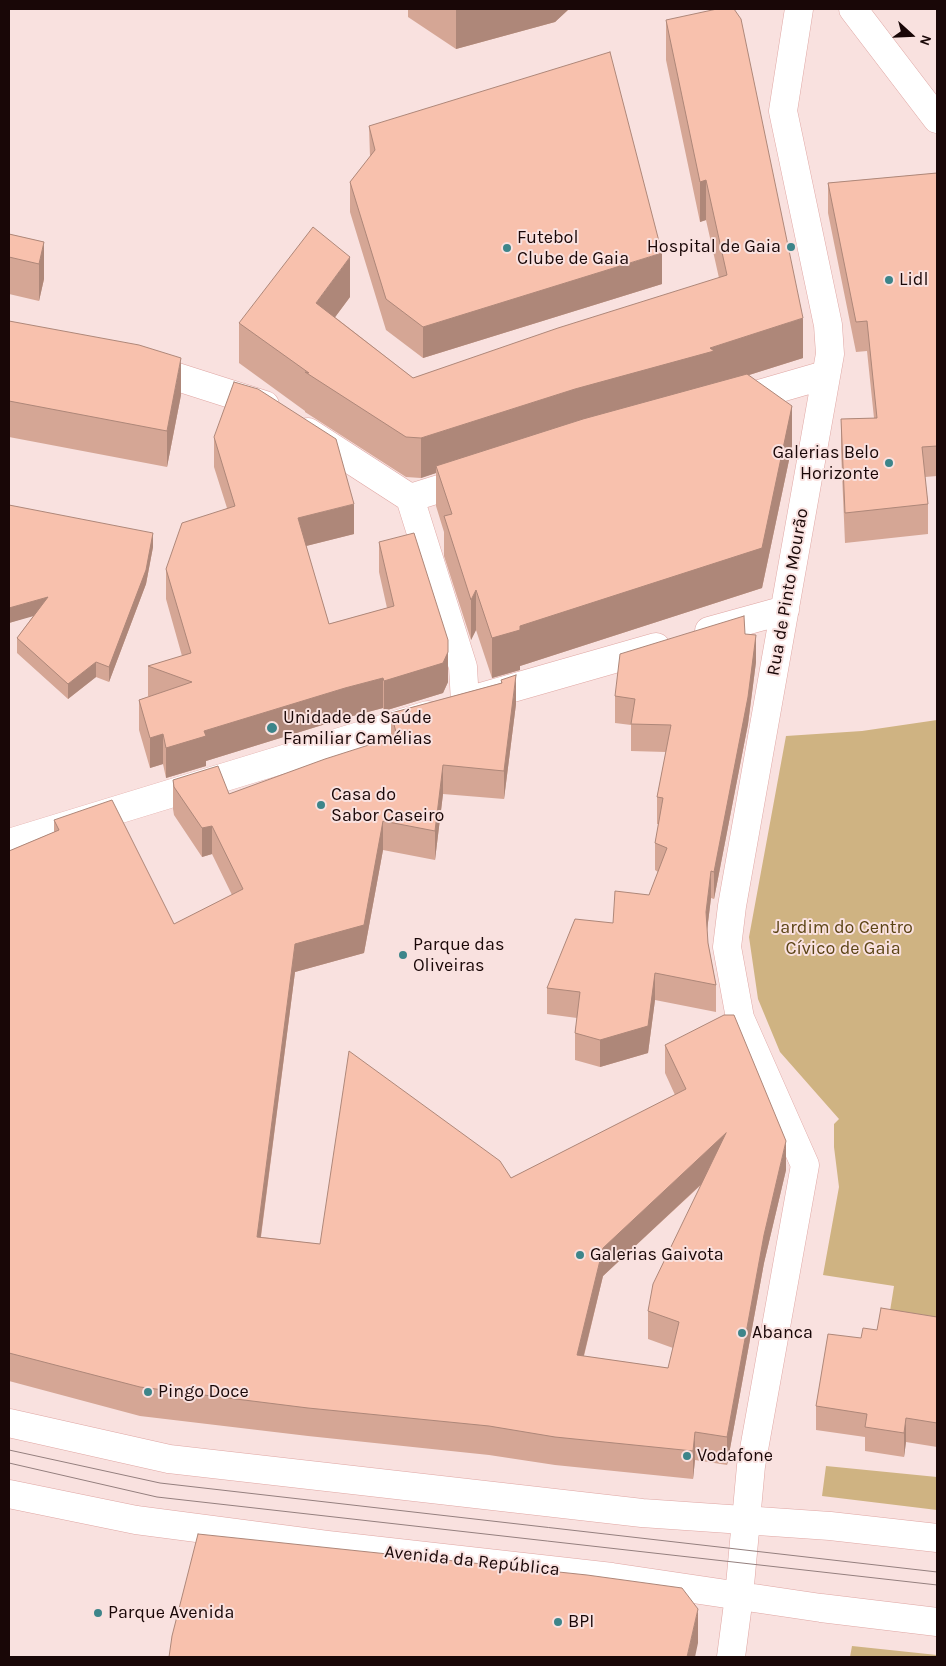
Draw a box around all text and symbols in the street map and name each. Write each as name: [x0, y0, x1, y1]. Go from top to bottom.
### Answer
north arrow: [886, 10, 936, 60]
text: N: [916, 33, 935, 48]
place label: Futebol Clube de Gaia: [517, 227, 629, 270]
place label: Hospital de Gaia: [647, 236, 781, 258]
marker: Hospital de Gaia: [785, 241, 797, 253]
marker: Futebol Clube de Gaia: [501, 242, 513, 254]
place label: Lidl: [899, 269, 928, 291]
marker: Lidl: [883, 274, 895, 286]
place label: Galerias Belo Horizonte: [772, 442, 879, 484]
marker: Galerias Belo Horizonte: [883, 457, 895, 469]
street label: Rua de Pinto Mourão: [763, 507, 813, 677]
place label: Unidade de Saúde Familiar Camélias: [283, 707, 432, 750]
marker: Unidade de Saúde Familiar Camélias: [265, 721, 279, 735]
place label: Casa do Sabor Caseiro: [331, 784, 444, 826]
marker: Casa do Sabor Caseiro: [315, 799, 327, 811]
park label: Jardim do Centro Cívico de Gaia: [773, 917, 913, 960]
place label: Parque das Oliveiras: [413, 934, 504, 976]
marker: Parque das Oliveiras: [397, 949, 409, 961]
place label: Galerias Gaivota: [590, 1244, 724, 1266]
marker: Galerias Gaivota: [574, 1249, 586, 1261]
place label: Abanca: [752, 1322, 813, 1344]
marker: Abanca: [736, 1327, 748, 1339]
place label: Pingo Doce: [158, 1381, 249, 1403]
marker: Pingo Doce: [142, 1386, 154, 1398]
place label: Vodafone: [697, 1445, 773, 1467]
marker: Vodafone: [681, 1450, 693, 1462]
street label: Avenida da República: [383, 1541, 561, 1581]
place label: Parque Avenida: [108, 1602, 234, 1624]
marker: Parque Avenida: [92, 1607, 104, 1619]
place label: BPI: [568, 1611, 594, 1633]
marker: BPI: [552, 1616, 564, 1628]

